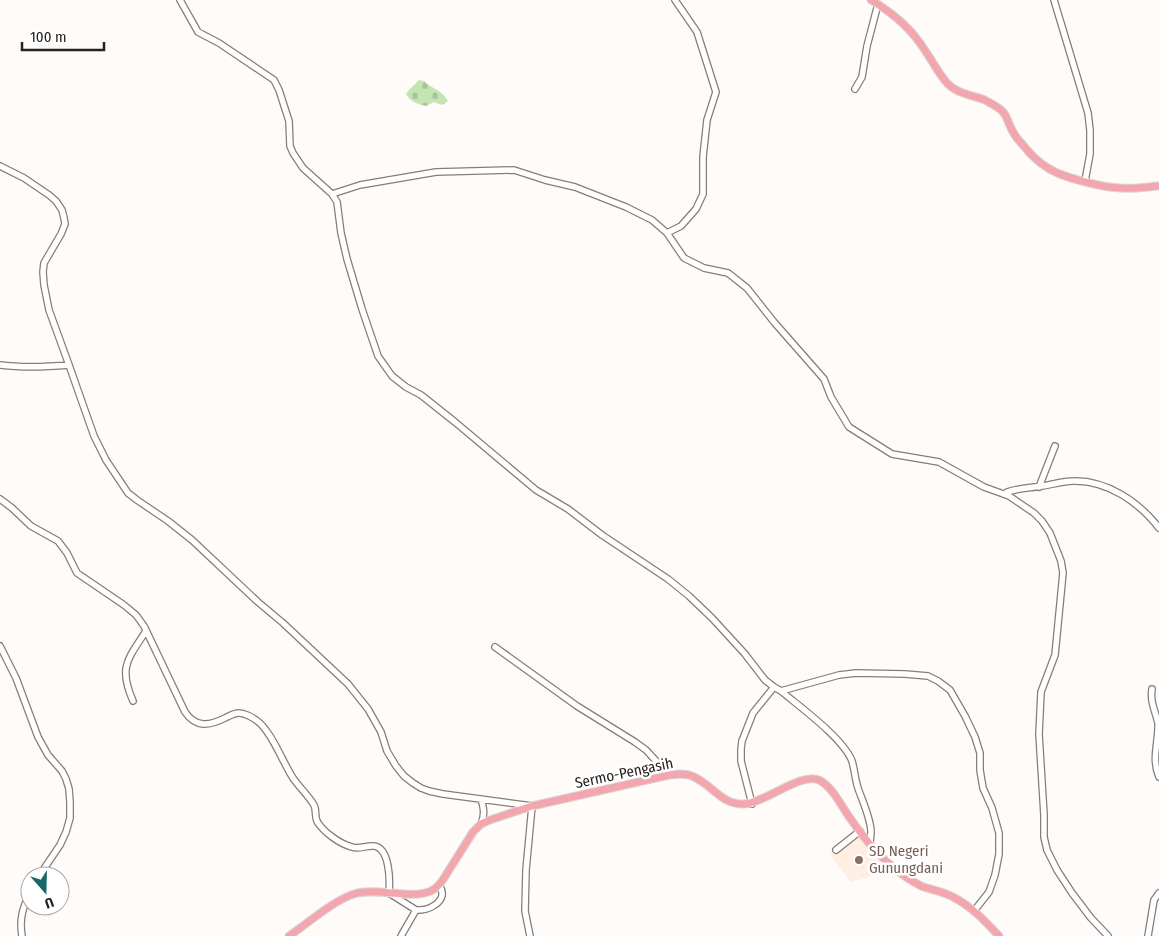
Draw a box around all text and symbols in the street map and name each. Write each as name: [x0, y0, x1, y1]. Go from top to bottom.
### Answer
scale bar: [22, 20, 105, 52]
text: 100 m: [30, 28, 67, 46]
street label: Sermo-Pengasih: [573, 754, 675, 792]
place label: SD Negeri Gunungdani: [869, 842, 943, 877]
marker: SD Negeri Gunungdani: [853, 854, 865, 866]
north arrow: [20, 866, 70, 916]
text: U: [43, 893, 56, 912]

